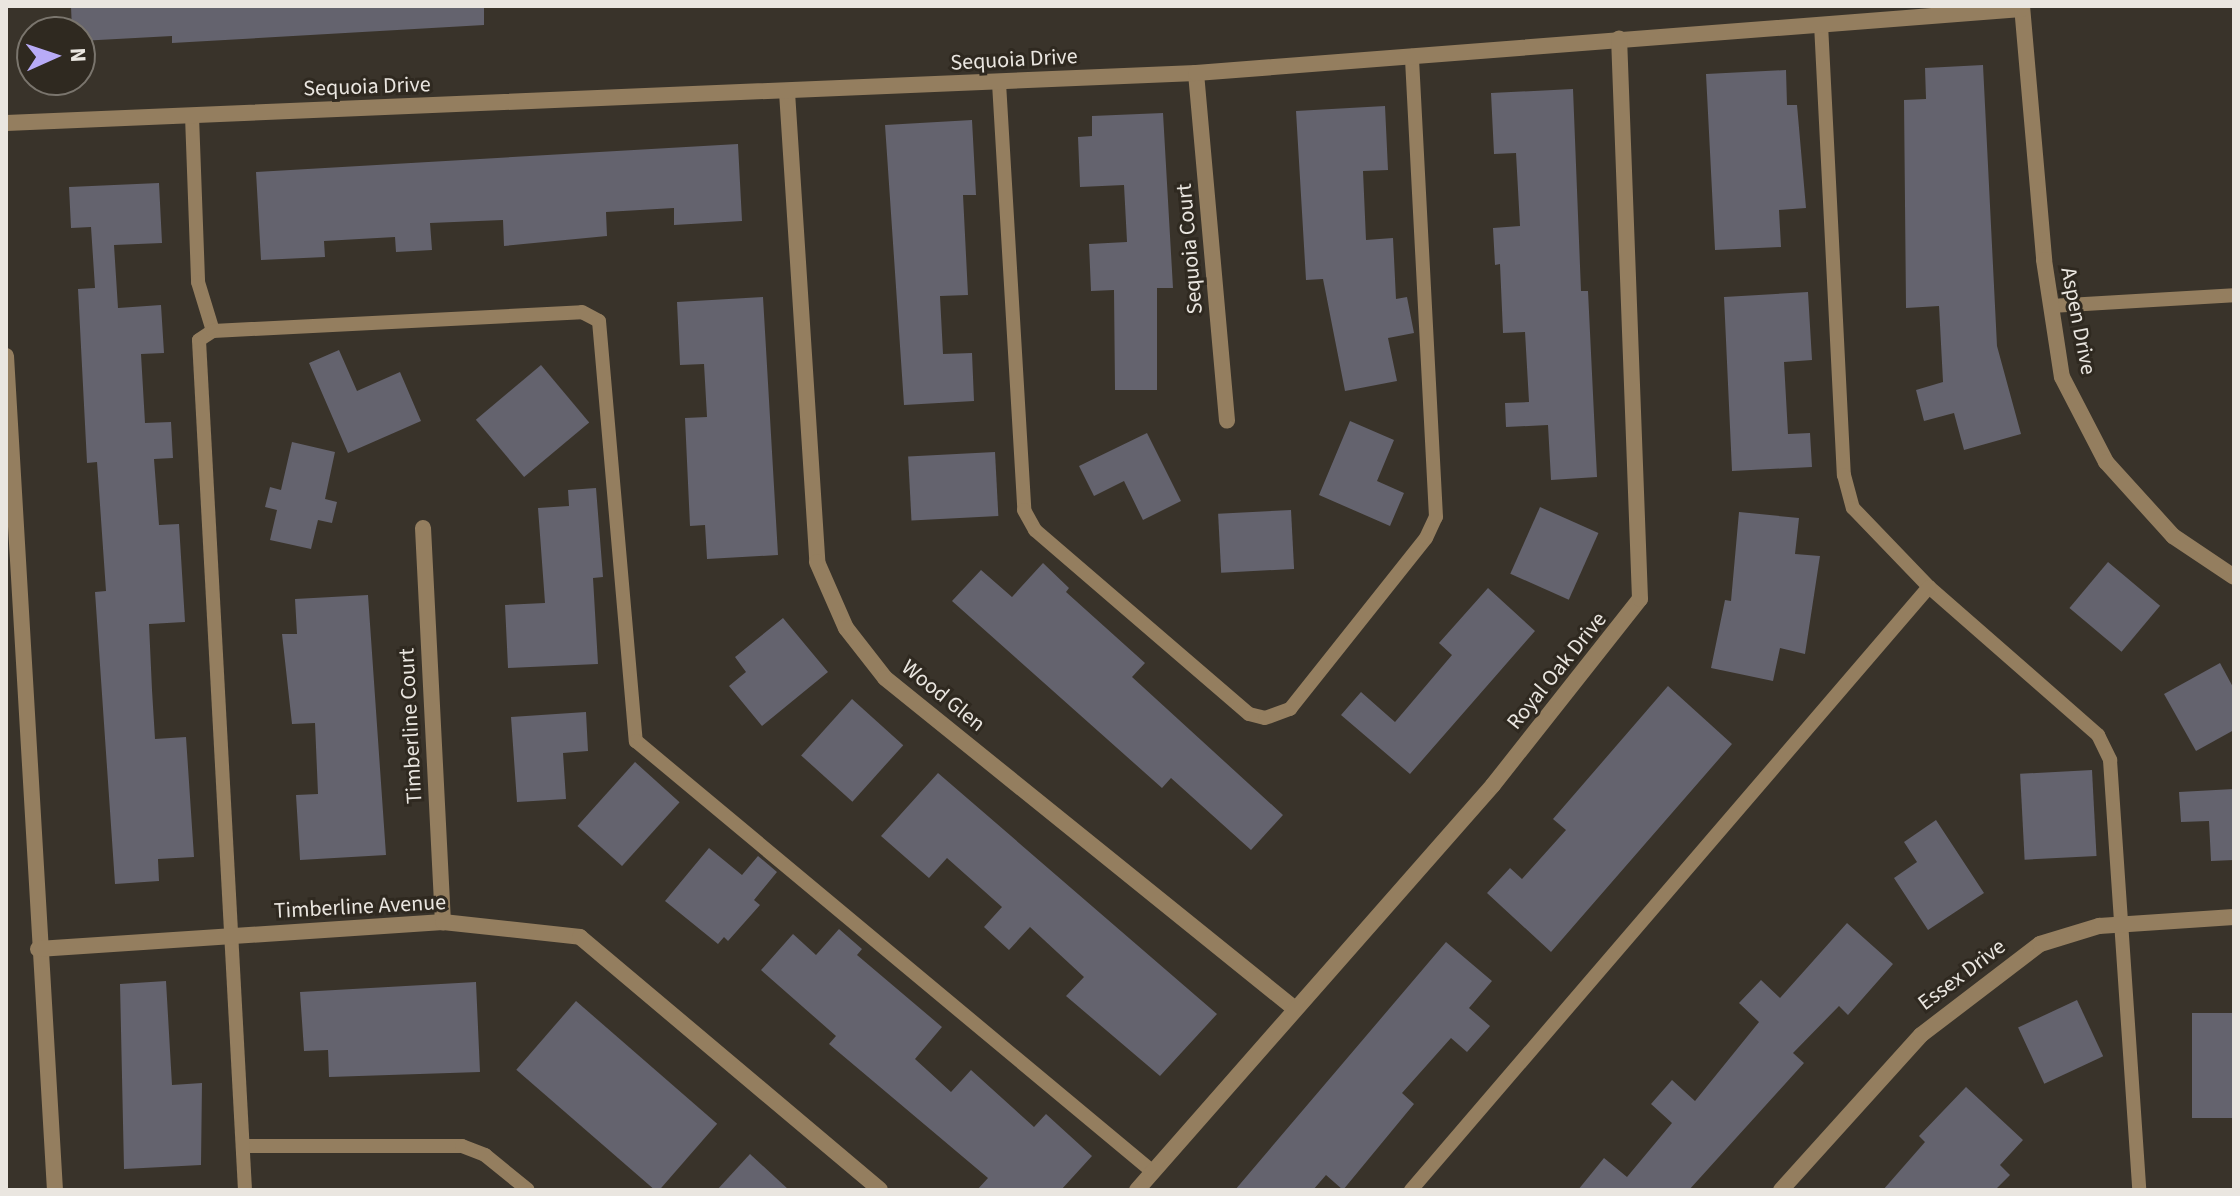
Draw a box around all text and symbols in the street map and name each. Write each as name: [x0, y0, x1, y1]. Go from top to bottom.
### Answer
north arrow: [16, 16, 96, 96]
street label: Sequoia Drive: [950, 43, 1078, 77]
text: N: [62, 47, 94, 63]
street label: Sequoia Drive: [303, 72, 431, 102]
street label: Sequoia Court: [1171, 183, 1209, 315]
street label: Aspen Drive: [2055, 265, 2101, 377]
street label: Royal Oak Drive: [1502, 607, 1612, 735]
street label: Timberline Court: [394, 647, 428, 805]
street label: Wood Glen: [896, 654, 990, 738]
street label: Timberline Avenue: [273, 889, 447, 925]
street label: Essex Drive: [1913, 934, 2011, 1016]

